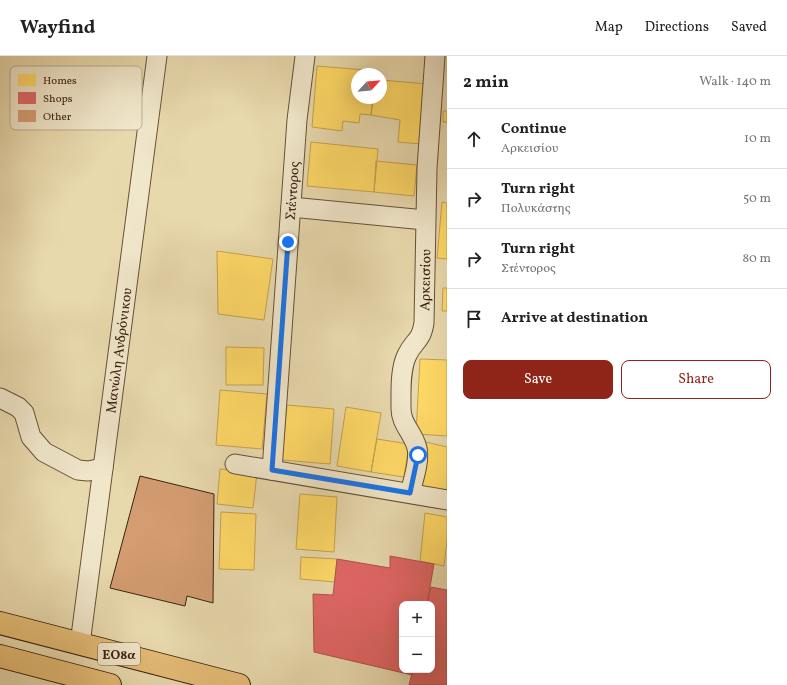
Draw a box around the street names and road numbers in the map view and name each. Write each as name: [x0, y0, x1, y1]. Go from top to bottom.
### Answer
street label: Στέντορος: [282, 161, 305, 221]
street label: Αρκεισίου: [416, 249, 436, 311]
street label: Μανώλη Ανδρόνικου: [102, 287, 138, 415]
road number: ΕΟ8α: [98, 643, 140, 665]

